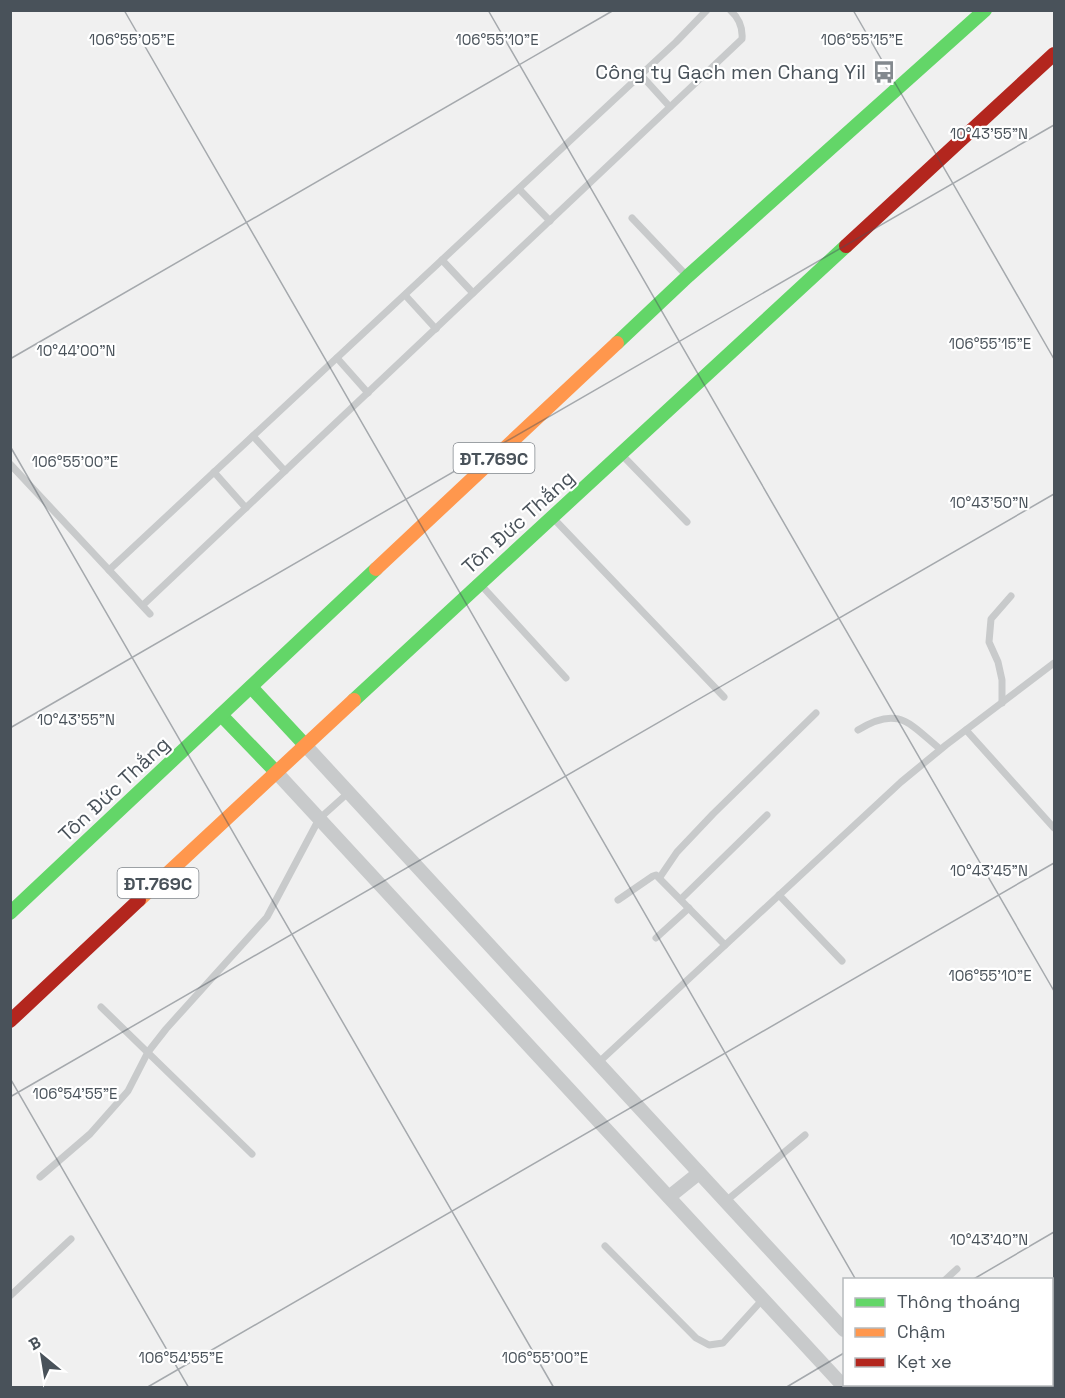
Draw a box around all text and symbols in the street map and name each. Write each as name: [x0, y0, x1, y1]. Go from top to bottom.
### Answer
text: 106°55'05"E: [89, 30, 175, 49]
text: 106°55'10"E: [455, 30, 539, 49]
text: 106°55'15"E: [821, 30, 903, 49]
place label: Công ty Gạch men Chang Yil: [595, 59, 866, 85]
bus stop icon: Công ty Gạch men Chang Yil: [871, 59, 897, 85]
text: 10°43'55"N: [950, 124, 1028, 143]
text: 106°55'15"E: [949, 334, 1031, 353]
text: 10°44'00"N: [36, 341, 116, 360]
road number: ĐT.769C: [454, 443, 534, 473]
text: 106°55'00"E: [32, 452, 118, 471]
street label: Tôn Đức Thắng: [456, 465, 580, 579]
text: 10°43'50"N: [950, 493, 1028, 512]
text: 10°43'55"N: [37, 710, 115, 729]
street label: Tôn Đức Thắng: [53, 731, 175, 847]
text: 10°43'45"N: [950, 861, 1028, 880]
road number: ĐT.769C: [118, 868, 198, 898]
text: 106°55'10"E: [948, 966, 1032, 985]
text: 106°54'55"E: [32, 1084, 118, 1103]
text: 10°43'40"N: [950, 1230, 1028, 1249]
legend: [843, 1278, 1053, 1386]
text: Thông thoáng: [897, 1290, 1020, 1313]
text: Chậm: [897, 1320, 945, 1343]
north arrow: [12, 1326, 72, 1386]
text: B: [25, 1332, 45, 1355]
text: 106°54'55"E: [138, 1348, 224, 1367]
text: 106°55'00"E: [502, 1348, 588, 1367]
text: Kẹt xe: [897, 1350, 952, 1373]

